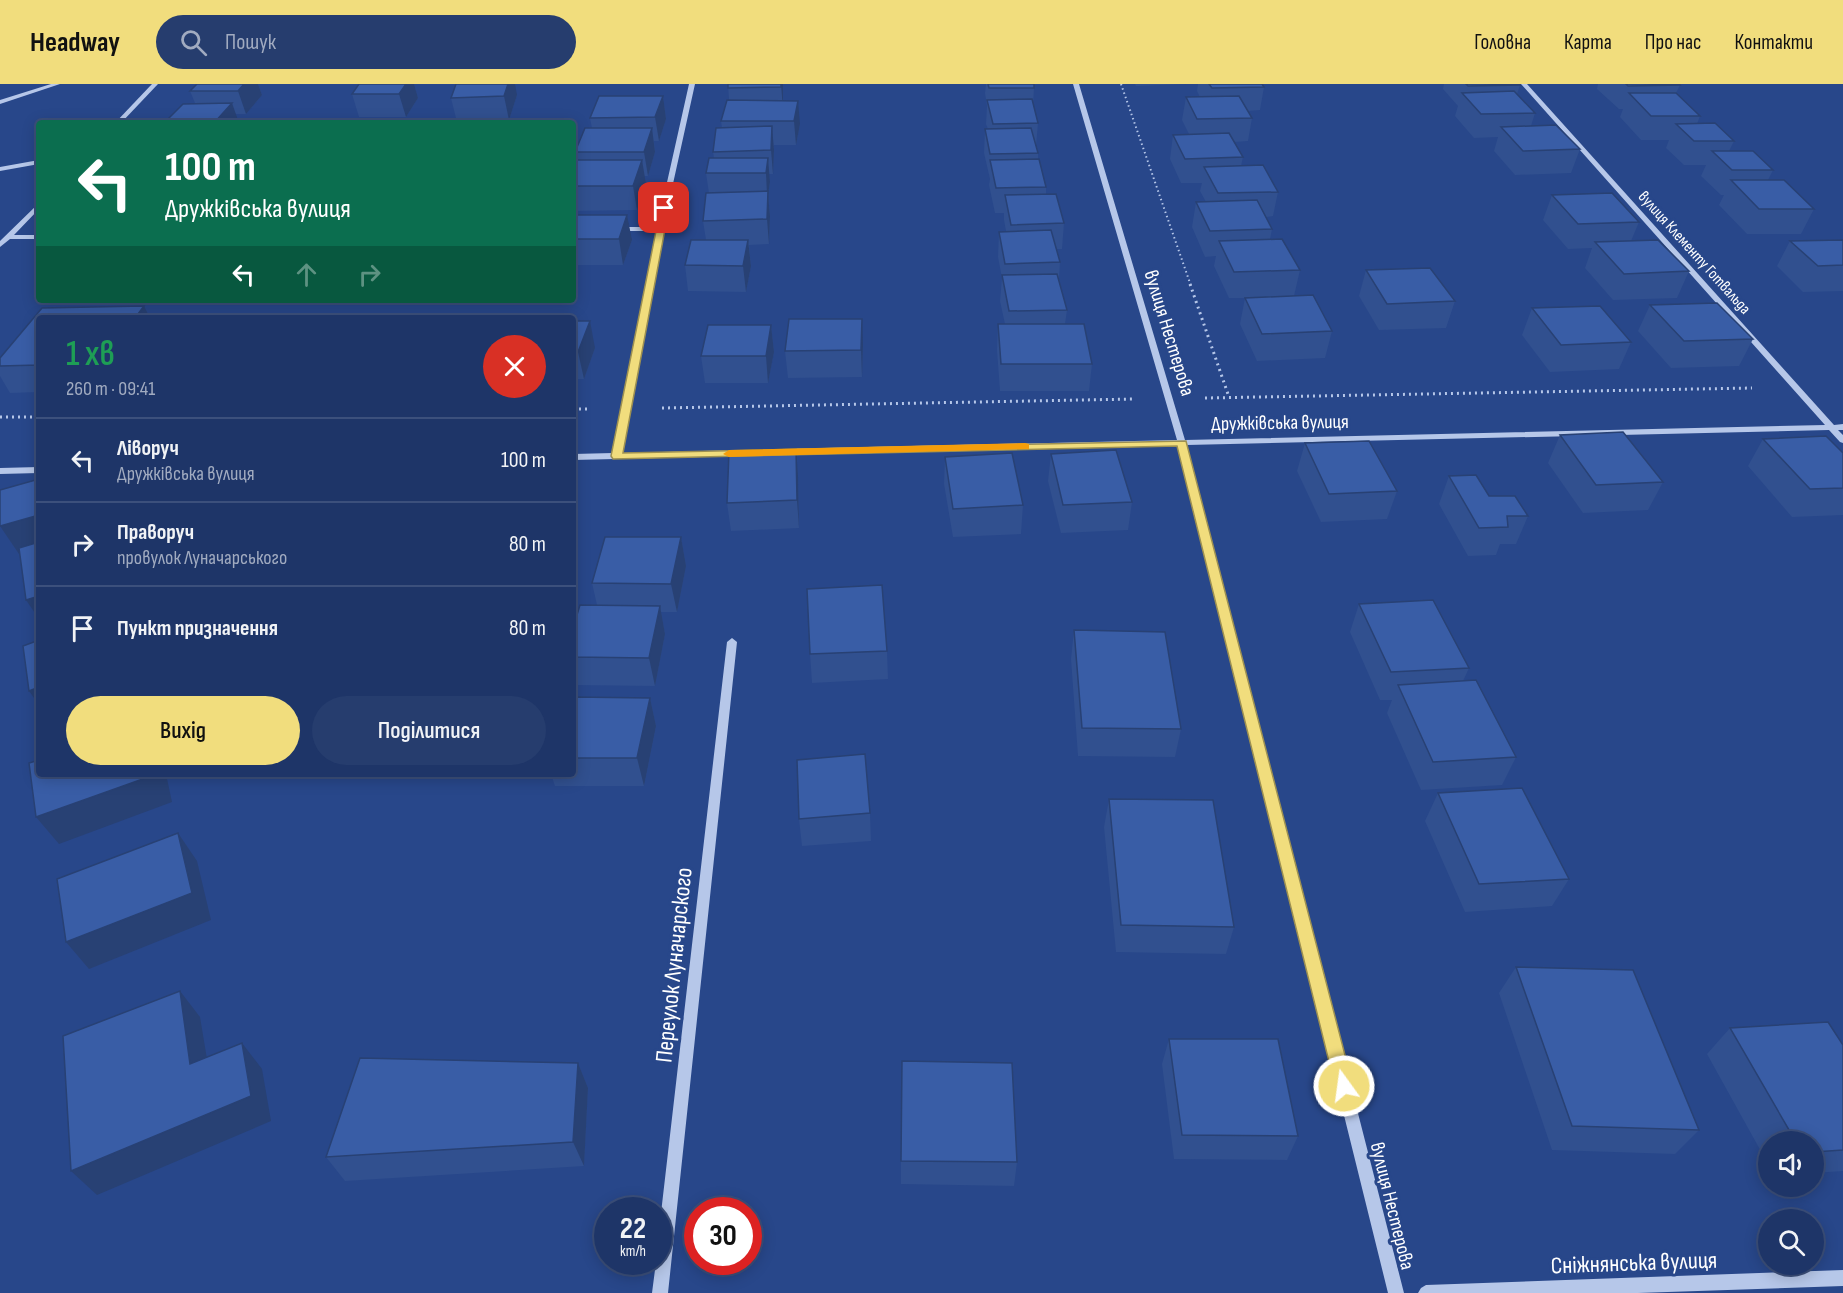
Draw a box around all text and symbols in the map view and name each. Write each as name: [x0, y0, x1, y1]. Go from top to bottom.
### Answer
search box: [156, 15, 576, 69]
text: Headway: [30, 26, 120, 59]
icon: search: [177, 26, 210, 59]
text: Пошук: [225, 29, 276, 56]
text: Головна: [1474, 30, 1531, 55]
text: Карта: [1564, 30, 1612, 55]
text: Про нас: [1645, 30, 1701, 55]
text: Контакти: [1734, 30, 1813, 55]
text: 100 m: [165, 142, 256, 193]
icon: left: [66, 144, 144, 222]
pin: [638, 182, 689, 233]
street label: вулиця Клементу Готвальда: [1634, 188, 1754, 318]
icon: arrive: [647, 191, 680, 224]
text: Дружківська вулиця: [165, 193, 351, 225]
icon: left: [227, 258, 260, 291]
icon: ahead: [290, 258, 323, 291]
icon: right: [353, 258, 386, 291]
street label: вулиця Нестерова: [1138, 267, 1200, 399]
text: 1 хв: [66, 333, 115, 376]
button: close: [483, 335, 546, 398]
text: 260 m · 09:41: [66, 377, 155, 401]
street label: Дружківська вулиця: [1211, 410, 1349, 436]
text: Ліворуч: [117, 435, 179, 462]
icon: left: [66, 444, 99, 477]
text: 100 m: [501, 447, 546, 474]
text: Дружківська вулиця: [117, 462, 255, 486]
text: Праворуч: [117, 519, 194, 546]
icon: right: [66, 528, 99, 561]
text: 80 m: [509, 531, 546, 558]
text: провулок Луначарського: [117, 546, 287, 570]
icon: arrive: [66, 612, 99, 645]
text: Пункт призначення: [117, 615, 278, 642]
text: 80 m: [509, 615, 546, 642]
button: Вихід: [66, 696, 300, 765]
button: Поділитися: [312, 696, 546, 765]
street label: Переулок Луначарского: [649, 866, 699, 1064]
position arrow: [1312, 1054, 1376, 1118]
map controls: [1758, 1131, 1824, 1275]
button: sound: [1758, 1131, 1824, 1197]
street label: вулиця Нестерова: [1365, 1140, 1419, 1272]
speed limit sign: 30: [684, 1197, 762, 1275]
button: search: [1758, 1209, 1824, 1275]
text: 22: [620, 1211, 646, 1247]
text: km/h: [620, 1242, 646, 1261]
street label: Сніжнянська вулиця: [1550, 1246, 1718, 1280]

